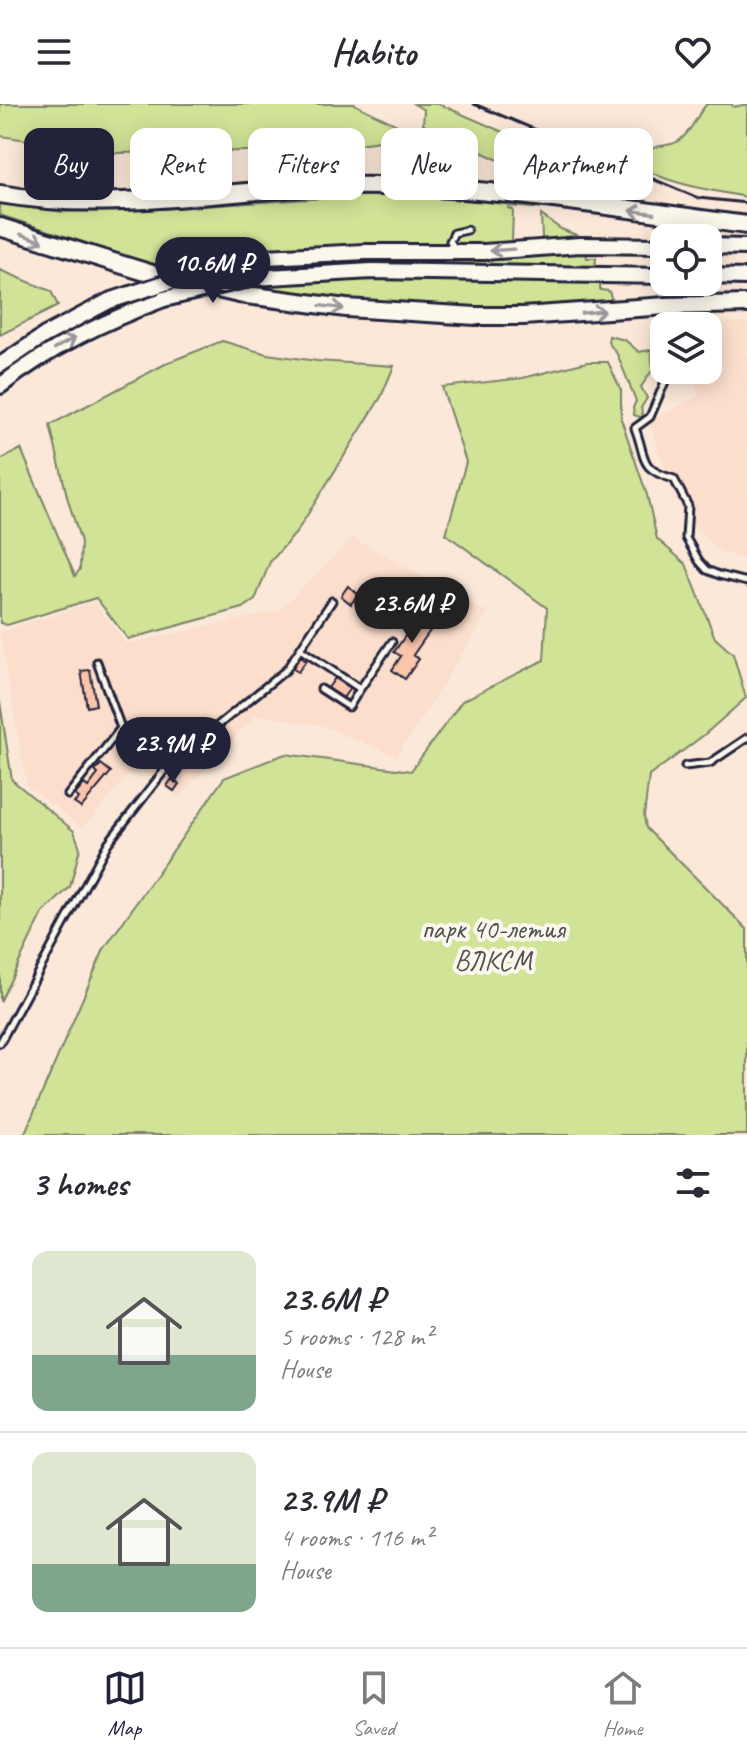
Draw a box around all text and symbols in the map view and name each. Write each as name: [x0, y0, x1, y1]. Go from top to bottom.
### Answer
text: Habito: [331, 29, 416, 75]
icon: menu: [32, 30, 76, 74]
icon: heart: [671, 30, 715, 74]
chip: Buy: [24, 128, 114, 200]
chip: Rent: [130, 128, 232, 200]
chip: Filters: [248, 128, 365, 200]
chip: New: [381, 128, 478, 200]
chip: Apartment: [494, 128, 653, 200]
one-way arrow: [629, 204, 656, 219]
map controls: [650, 224, 722, 384]
button: locate: [650, 224, 722, 296]
one-way arrow: [19, 231, 44, 246]
pin: 10.6M ₽: [139, 237, 287, 305]
one-way arrow: [490, 243, 516, 258]
text: 10.6M ₽: [173, 246, 253, 279]
one-way arrow: [318, 299, 345, 314]
one-way arrow: [579, 304, 605, 319]
button: layers: [650, 312, 722, 384]
one-way arrow: [53, 334, 76, 350]
pin: 23.6M ₽: [338, 577, 486, 645]
text: 23.6M ₽: [372, 586, 452, 619]
pin: 23.9M ₽: [99, 717, 247, 785]
text: 23.9M ₽: [134, 726, 212, 759]
park label: парк 40-летия ВЛКСМ: [421, 911, 567, 978]
icon: filters: [671, 1161, 715, 1205]
text: 3 homes: [32, 1162, 128, 1205]
text: 23.6M ₽: [280, 1277, 384, 1320]
icon: home: [96, 1283, 192, 1379]
text: 5 rooms · 128 m²: [280, 1320, 432, 1353]
text: House: [280, 1353, 331, 1386]
text: 23.9M ₽: [280, 1478, 383, 1521]
icon: home: [96, 1484, 192, 1580]
text: 4 rooms · 116 m²: [280, 1521, 432, 1554]
text: House: [280, 1554, 331, 1587]
tab: Map: [103, 1666, 147, 1742]
tab: Saved: [352, 1666, 396, 1742]
tab: Home: [601, 1666, 645, 1742]

